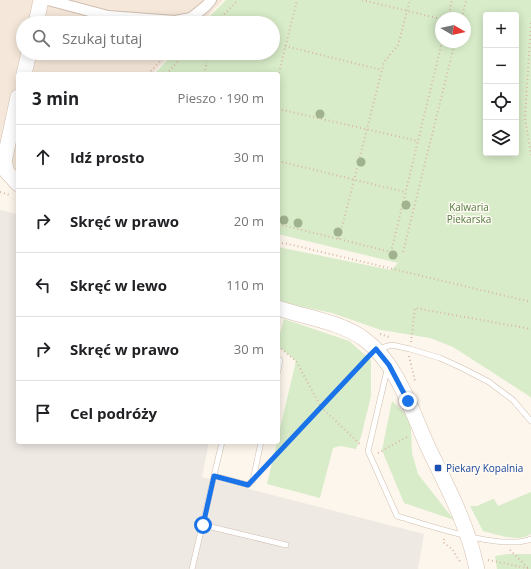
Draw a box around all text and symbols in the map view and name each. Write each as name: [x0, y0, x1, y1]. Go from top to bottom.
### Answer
north arrow: [435, 12, 471, 48]
map controls: [483, 12, 519, 156]
button: +: [483, 12, 519, 48]
search box: [16, 16, 280, 60]
icon: search: [30, 27, 52, 49]
text: Szukaj tutaj: [62, 28, 142, 48]
button: −: [483, 48, 519, 84]
button: locate: [483, 84, 519, 120]
text: 3 min: [32, 87, 79, 110]
text: Pieszo · 190 m: [178, 89, 264, 107]
button: layers: [483, 120, 519, 156]
icon: ahead: [32, 146, 54, 168]
text: Idź prosto: [70, 147, 145, 167]
text: 30 m: [234, 148, 264, 166]
park label: Kalwaria Piekarska: [447, 200, 491, 226]
icon: right: [32, 210, 54, 232]
text: Skręć w prawo: [70, 211, 179, 231]
text: 20 m: [234, 212, 264, 230]
icon: left: [32, 274, 54, 296]
text: Skręć w lewo: [70, 275, 167, 295]
text: 110 m: [226, 276, 264, 294]
icon: right: [32, 338, 54, 360]
text: Skręć w prawo: [70, 339, 179, 359]
text: 30 m: [234, 340, 264, 358]
route end: [399, 392, 417, 410]
icon: arrive: [32, 402, 54, 424]
text: Cel podróży: [70, 403, 157, 423]
place label: Piekary Kopalnia: [446, 461, 523, 475]
marker: Piekary Kopalnia: [433, 463, 443, 473]
route start: [194, 516, 212, 534]

